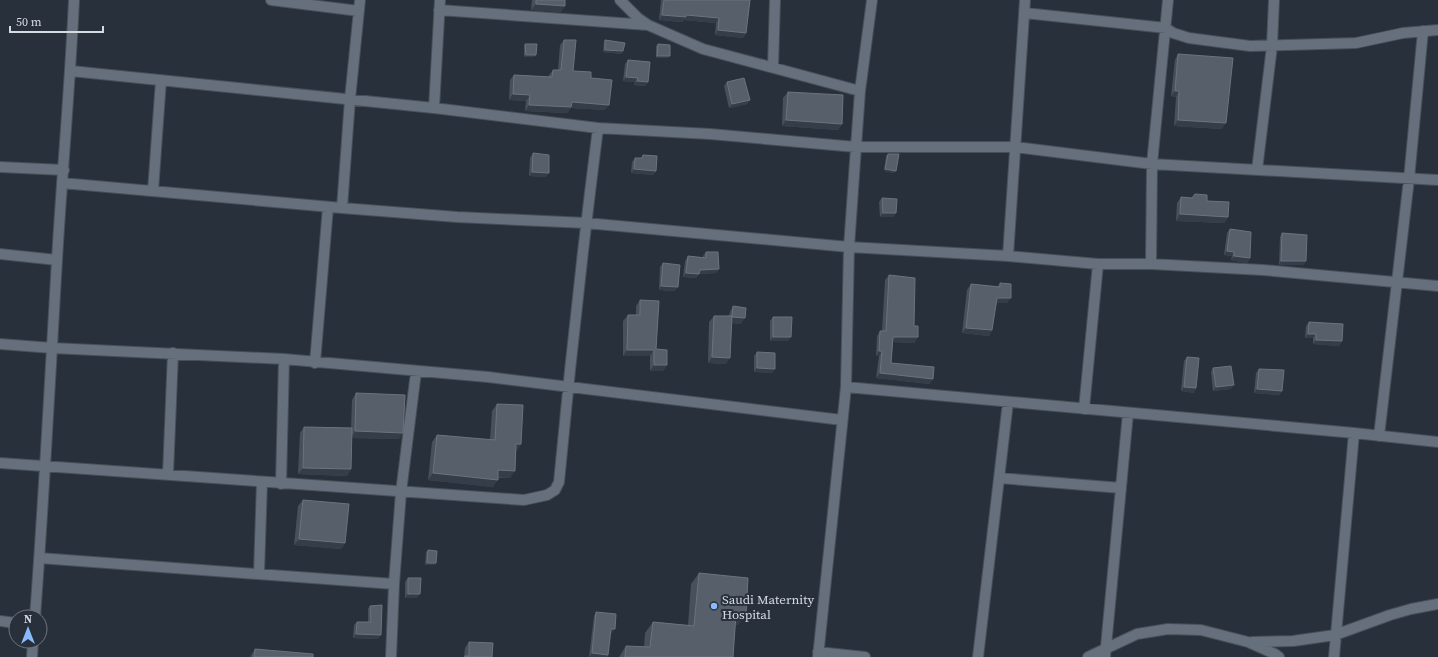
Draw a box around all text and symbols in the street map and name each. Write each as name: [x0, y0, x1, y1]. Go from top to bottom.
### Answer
scale bar: [10, 8, 103, 34]
text: 50 m: [16, 14, 42, 30]
place label: Saudi Maternity Hospital: [722, 591, 814, 623]
marker: Saudi Maternity Hospital: [709, 601, 719, 611]
north arrow: [8, 609, 48, 649]
text: N: [24, 612, 32, 627]

